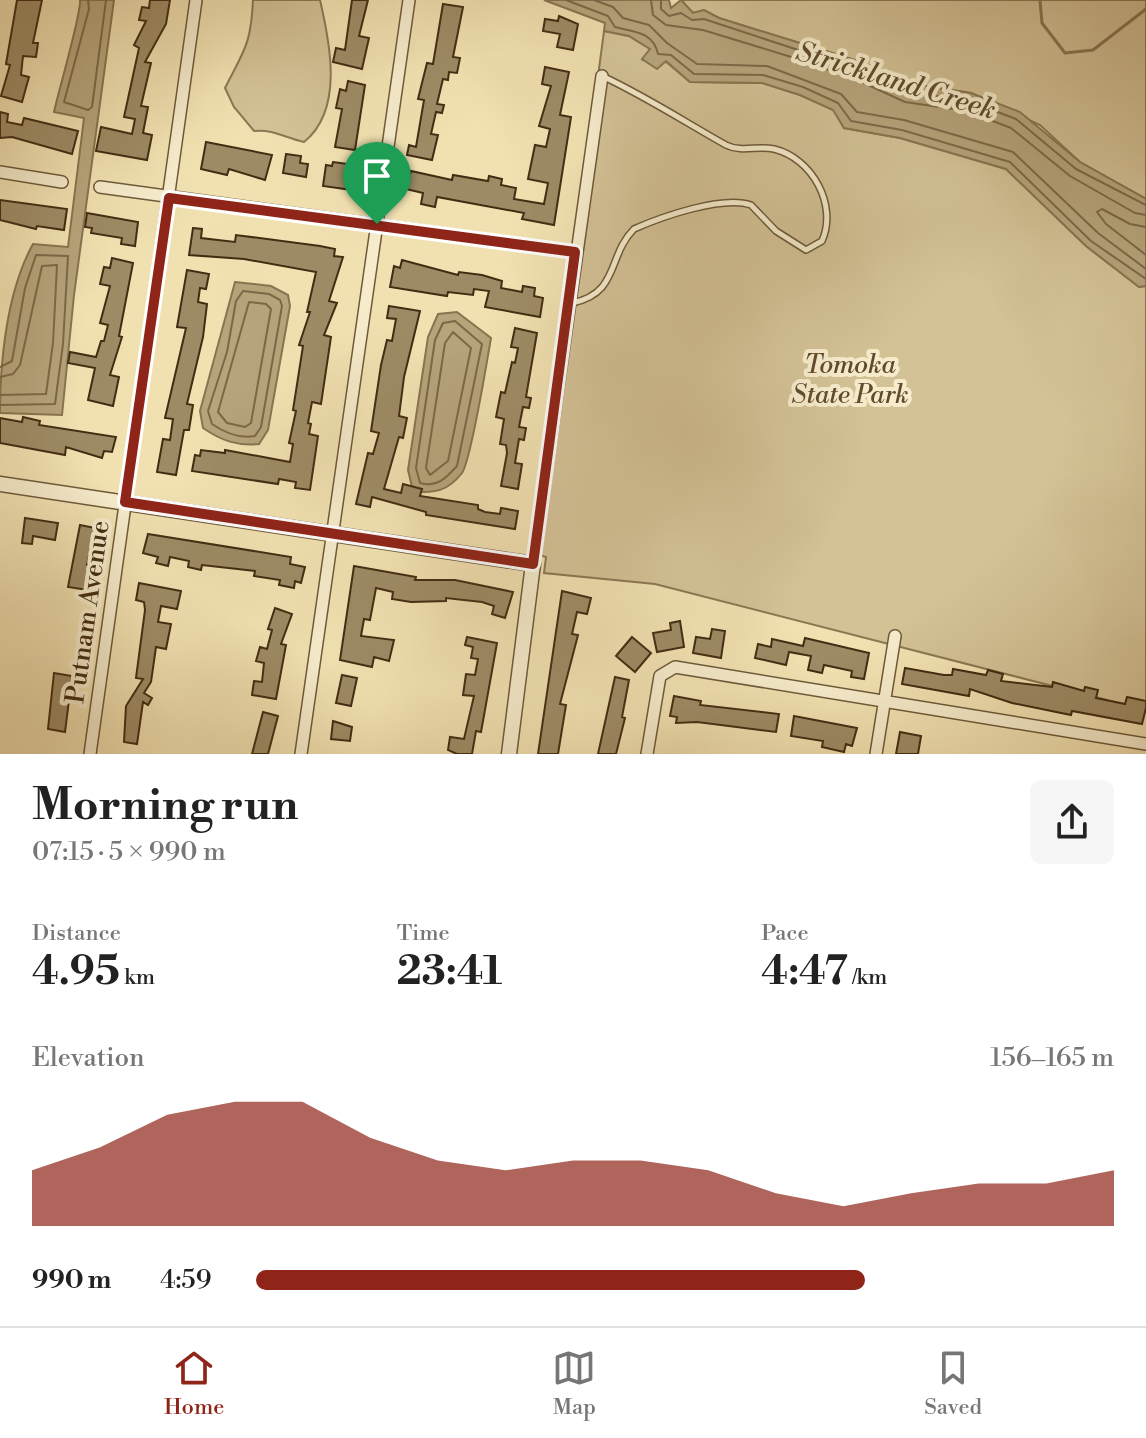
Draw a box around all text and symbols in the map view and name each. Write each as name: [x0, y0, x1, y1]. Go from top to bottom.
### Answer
water label: Strickland Creek: [792, 34, 1000, 128]
pin: [343, 142, 411, 224]
icon: arrive: [355, 154, 399, 198]
park label: Tomoka State Park: [791, 349, 909, 411]
street label: Putnam Avenue: [59, 518, 117, 706]
text: Morning run: [32, 778, 298, 833]
button: share: [1030, 780, 1114, 864]
text: 07:15 · 5 × 990 m: [32, 836, 226, 868]
text: Distance: [32, 920, 121, 947]
text: Time: [397, 920, 450, 947]
text: Pace: [761, 920, 809, 947]
text: 4.95: [32, 947, 120, 997]
text: 23:41: [397, 947, 502, 997]
text: 4:47: [761, 947, 848, 997]
text: km: [120, 964, 155, 991]
text: /km: [848, 964, 887, 991]
text: Elevation: [32, 1042, 145, 1074]
text: 156–165 m: [990, 1042, 1114, 1074]
text: 990 m: [32, 1264, 111, 1296]
text: 4:59: [160, 1264, 211, 1296]
tab: Home: [164, 1346, 224, 1421]
tab: Map: [552, 1346, 596, 1421]
tab: Saved: [924, 1346, 982, 1421]

